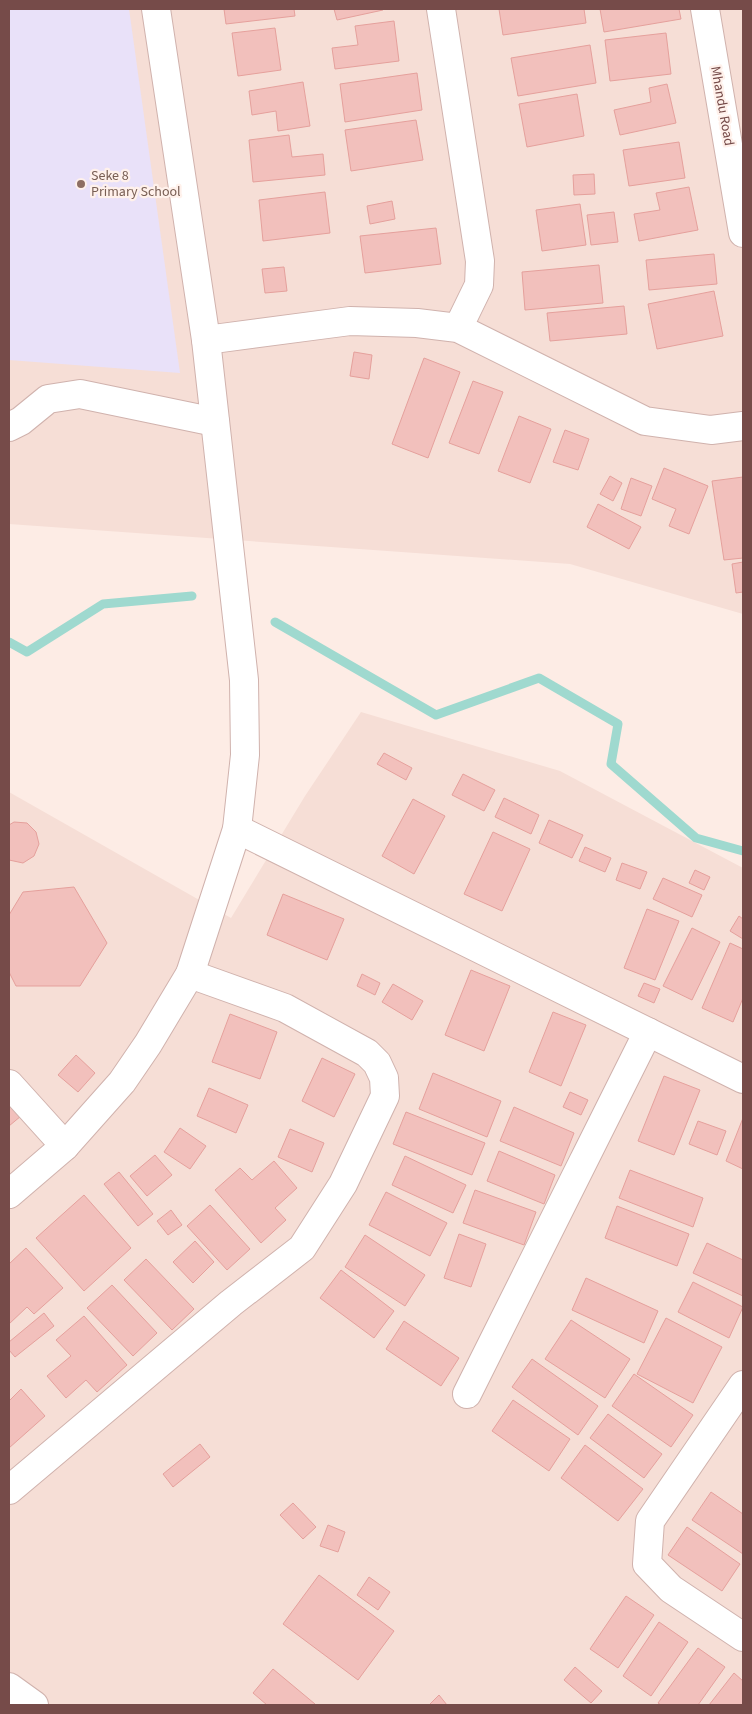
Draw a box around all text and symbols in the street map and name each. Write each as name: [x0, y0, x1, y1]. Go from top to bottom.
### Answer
street label: Mhandu Road: [705, 65, 739, 147]
place label: Seke 8 Primary School: [91, 166, 181, 202]
marker: Seke 8 Primary School: [75, 178, 87, 190]

